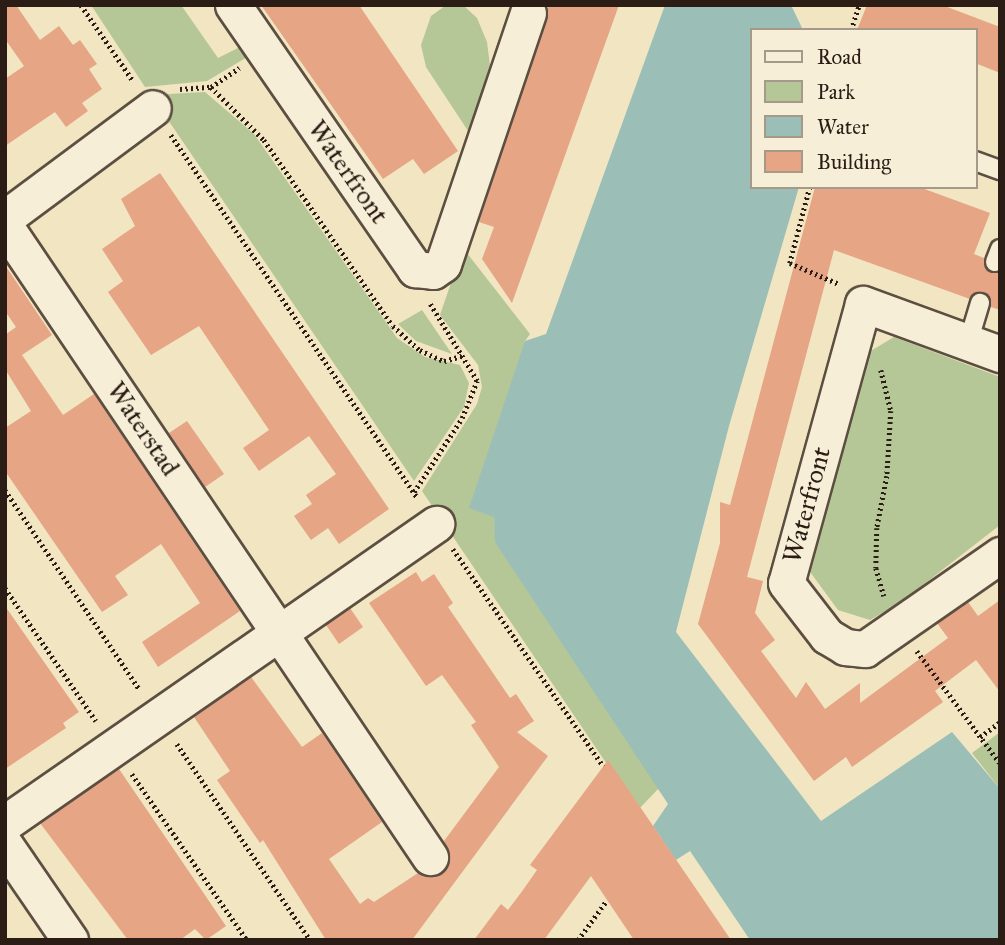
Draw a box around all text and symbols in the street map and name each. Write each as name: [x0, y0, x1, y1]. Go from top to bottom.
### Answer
legend: [750, 28, 977, 189]
text: Road: [817, 44, 862, 70]
text: Park: [817, 79, 855, 105]
street label: Waterfront: [301, 114, 395, 230]
text: Water: [817, 114, 869, 140]
text: Building: [817, 149, 891, 175]
street label: Waterstad: [100, 376, 186, 482]
street label: Waterfront: [777, 443, 837, 567]

